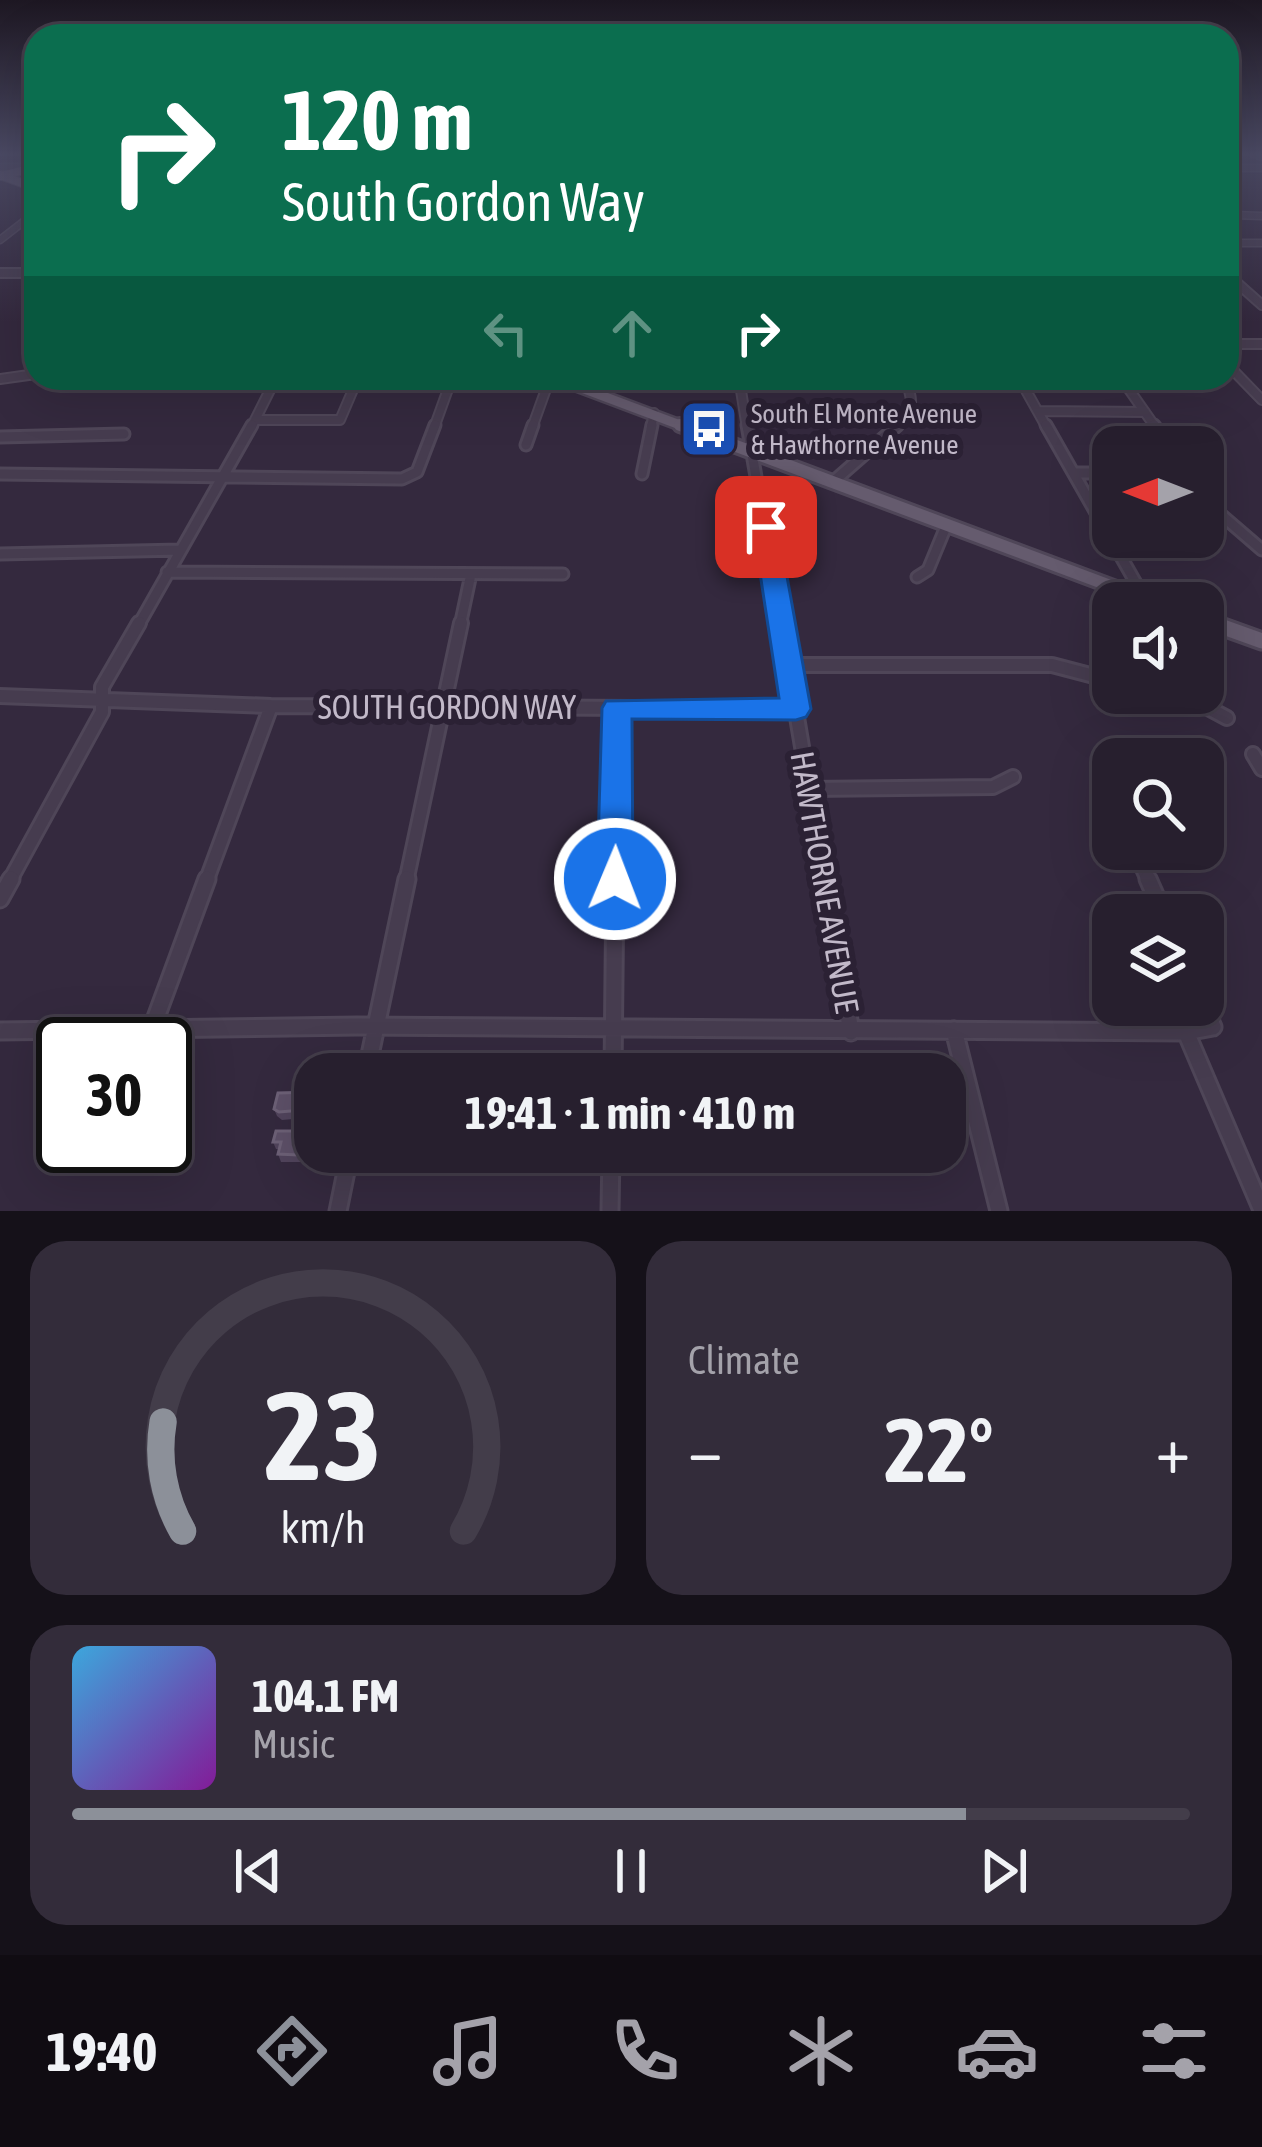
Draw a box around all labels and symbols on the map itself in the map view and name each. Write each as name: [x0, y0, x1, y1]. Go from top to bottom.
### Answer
bus stop icon: South El Monte Avenue & Hawthorne Avenue: [678, 398, 740, 460]
place label: South El Monte Avenue & Hawthorne Avenue: [751, 398, 977, 460]
north arrow: [1092, 426, 1224, 558]
pin: [715, 476, 817, 578]
street label: SOUTH GORDON WAY: [318, 688, 576, 726]
street label: HAWTHORNE AVENUE: [783, 748, 867, 1016]
position arrow: [552, 816, 678, 942]
speed limit sign: 30: [36, 1017, 192, 1173]

